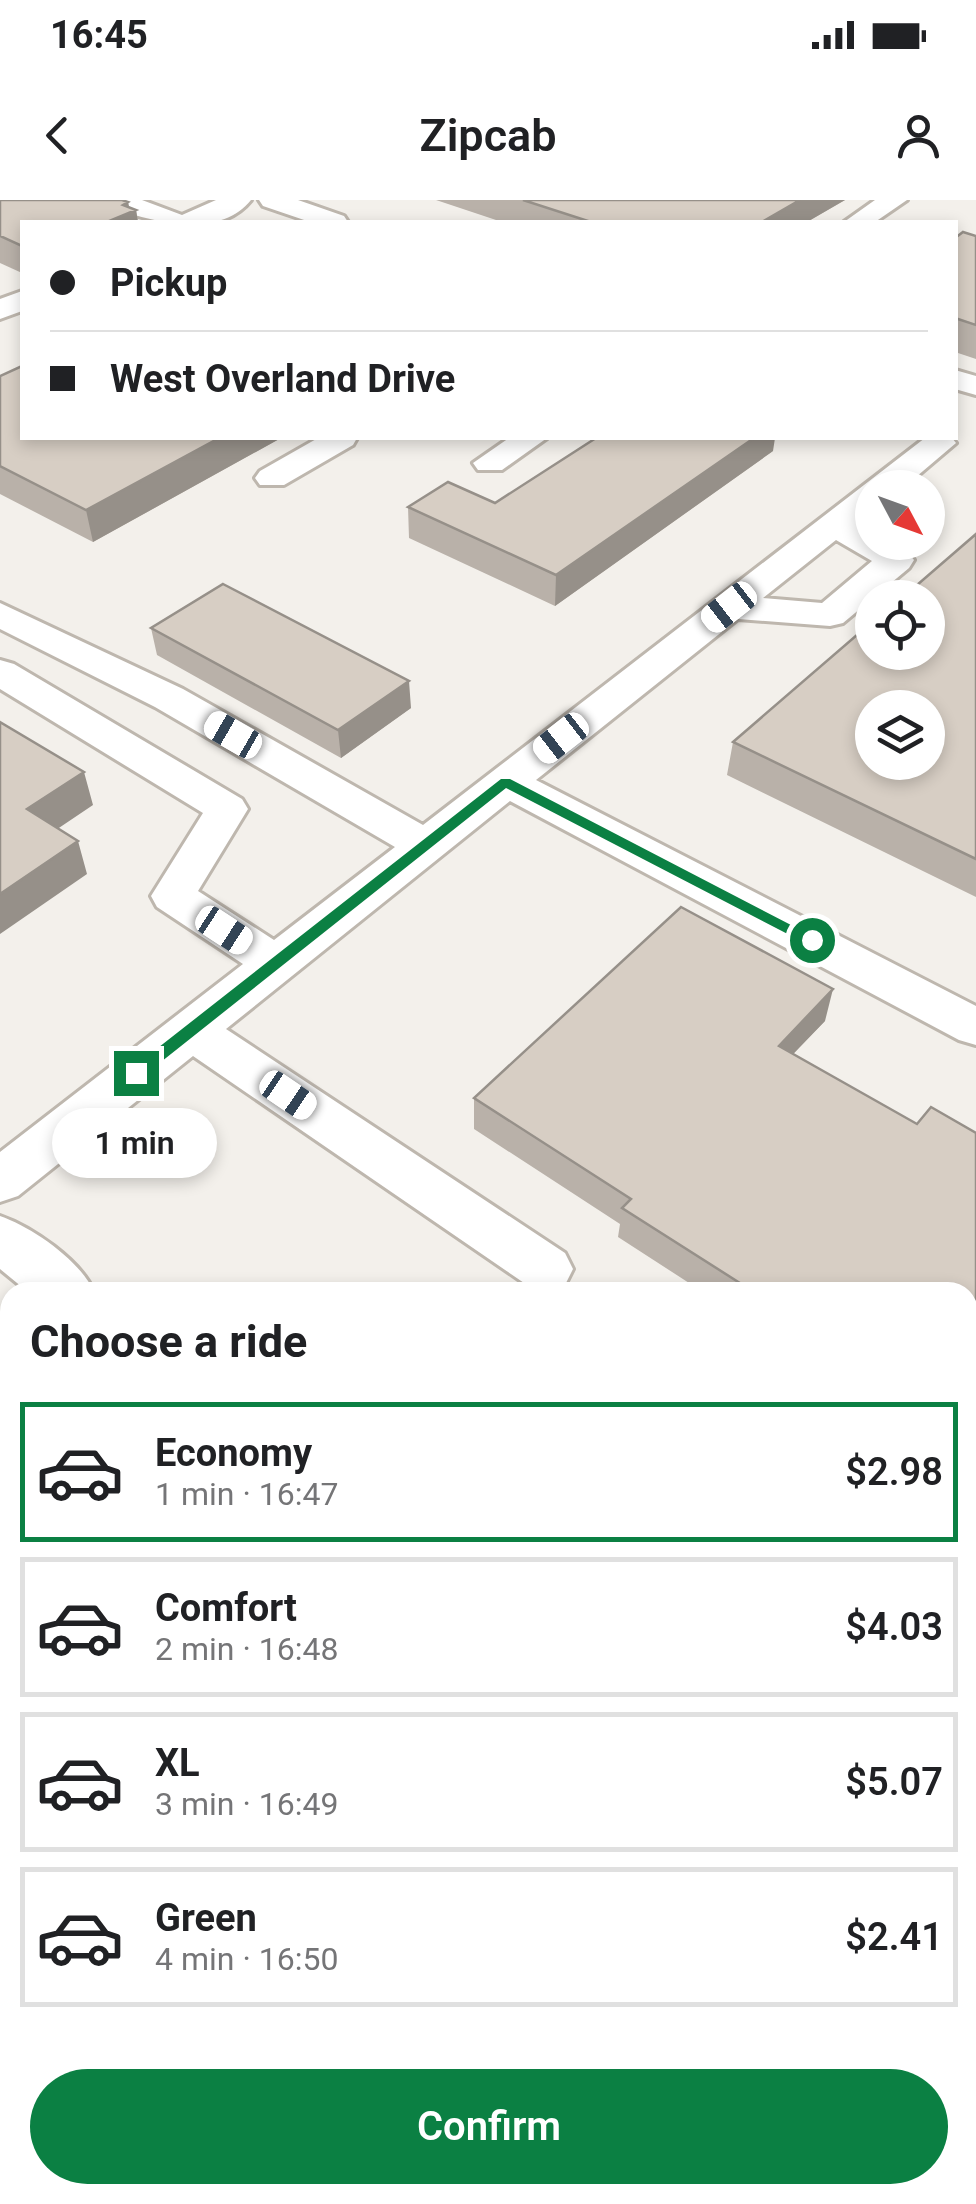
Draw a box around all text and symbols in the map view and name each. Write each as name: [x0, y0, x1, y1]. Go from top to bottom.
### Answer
text: 16:45: [50, 13, 148, 57]
icon: back: [30, 108, 85, 163]
icon: person: [891, 108, 946, 163]
text: Zipcab: [419, 109, 557, 162]
text: Pickup: [110, 261, 227, 305]
text: West Overland Drive: [110, 357, 455, 401]
north arrow: [855, 470, 945, 560]
map controls: [855, 470, 945, 780]
car: [696, 577, 762, 637]
button: locate: [855, 580, 945, 670]
button: layers: [855, 690, 945, 780]
car: [200, 707, 266, 763]
car: [528, 708, 594, 768]
car: [191, 901, 257, 959]
route start: [790, 918, 835, 963]
route end: [114, 1051, 159, 1096]
car: [255, 1066, 321, 1124]
callout: 1 min: [54, 1108, 218, 1178]
text: 1 min: [94, 1124, 175, 1162]
text: Choose a ride: [30, 1315, 307, 1368]
icon: car: [35, 1427, 125, 1517]
text: Economy: [155, 1431, 312, 1475]
text: $2.98: [845, 1450, 943, 1494]
text: 1 min · 16:47: [155, 1475, 338, 1513]
icon: car: [35, 1582, 125, 1672]
text: Comfort: [155, 1586, 297, 1630]
text: $4.03: [845, 1605, 943, 1649]
text: 2 min · 16:48: [155, 1630, 338, 1668]
icon: car: [35, 1737, 125, 1827]
text: XL: [155, 1741, 200, 1785]
text: $5.07: [845, 1760, 943, 1804]
text: 3 min · 16:49: [155, 1785, 338, 1823]
icon: car: [35, 1892, 125, 1982]
text: Green: [155, 1896, 257, 1940]
text: $2.41: [845, 1915, 943, 1959]
text: 4 min · 16:50: [155, 1940, 338, 1978]
button: Confirm: [30, 2069, 948, 2184]

